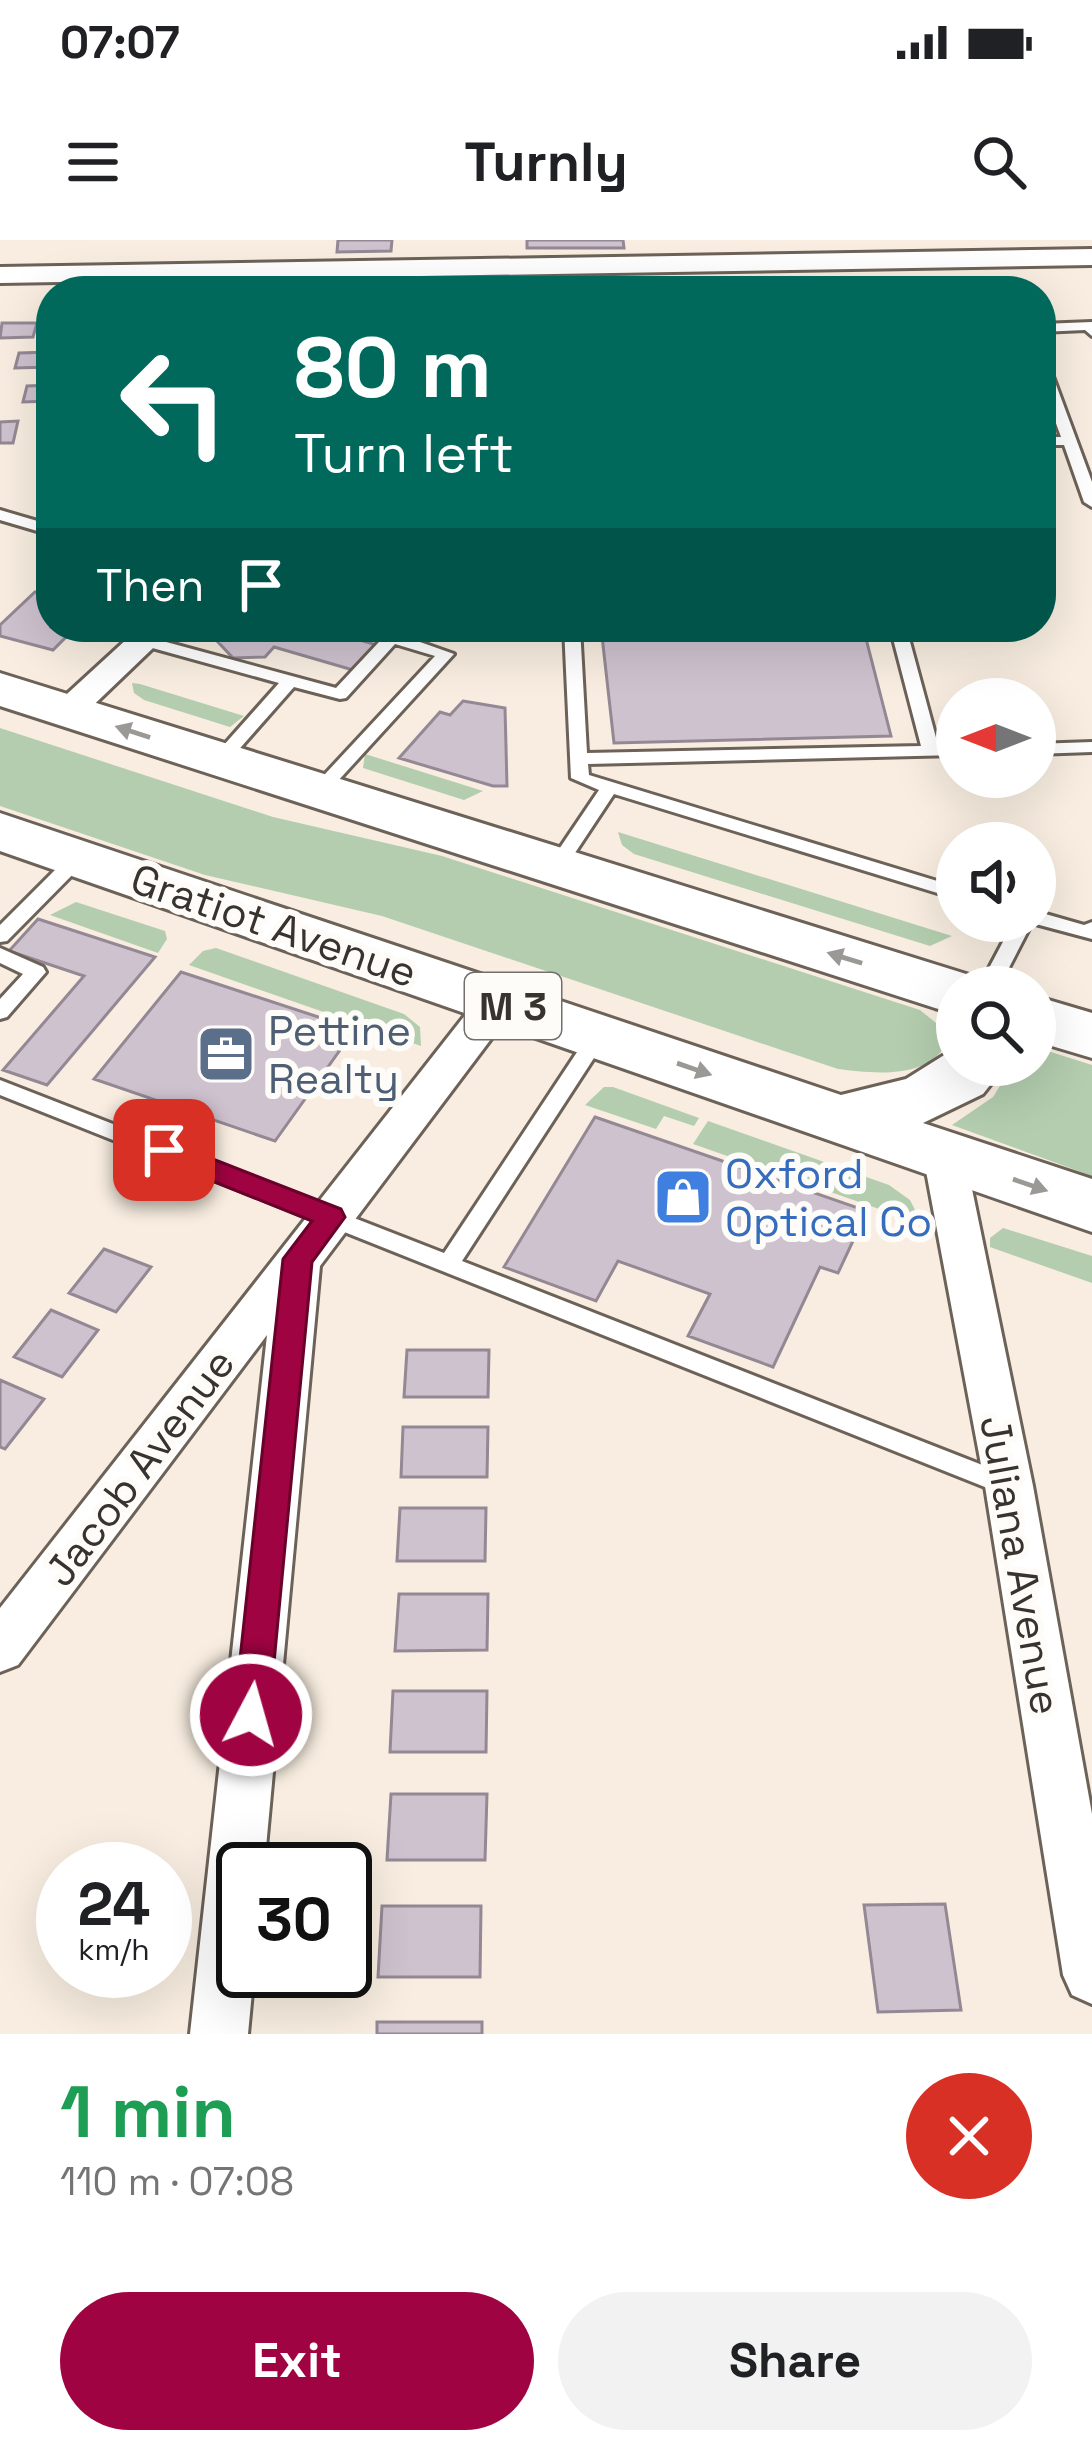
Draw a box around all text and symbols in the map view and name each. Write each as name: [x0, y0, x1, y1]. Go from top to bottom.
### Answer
text: 07:07: [60, 14, 180, 71]
text: Turnly: [464, 128, 628, 197]
icon: menu: [60, 129, 126, 195]
icon: search: [966, 129, 1032, 195]
text: 80 m: [294, 314, 492, 422]
icon: left: [96, 324, 252, 480]
text: Turn left: [294, 419, 514, 488]
icon: arrive: [228, 552, 294, 618]
text: Then: [96, 557, 204, 614]
north arrow: [936, 678, 1056, 798]
map controls: [936, 678, 1056, 1086]
one-way arrow: [114, 722, 151, 740]
button: sound: [936, 822, 1056, 942]
street label: Gratiot Avenue: [124, 852, 423, 999]
one-way arrow: [826, 947, 863, 966]
button: search: [936, 966, 1056, 1086]
road number: M 3: [465, 973, 561, 1039]
place label: Pettine Realty: [268, 1004, 411, 1105]
office icon: Pettine Realty: [195, 1023, 257, 1085]
one-way arrow: [676, 1061, 712, 1079]
pin: [113, 1099, 215, 1201]
icon: arrive: [131, 1117, 197, 1183]
place label: Oxford Optical Co: [725, 1147, 932, 1248]
shop icon: Oxford Optical Co: [652, 1166, 714, 1228]
one-way arrow: [1012, 1177, 1048, 1195]
street label: Jacob Avenue: [33, 1338, 246, 1597]
street label: Juliana Avenue: [968, 1411, 1073, 1719]
position arrow: [188, 1652, 314, 1778]
speed limit sign: 30: [216, 1842, 372, 1998]
text: 24: [78, 1866, 150, 1943]
text: km/h: [78, 1930, 150, 1969]
text: 1 min: [60, 2066, 236, 2158]
button: close: [906, 2073, 1032, 2199]
text: 110 m · 07:08: [60, 2157, 294, 2206]
button: Exit: [60, 2292, 534, 2430]
button: Share: [558, 2292, 1032, 2430]

